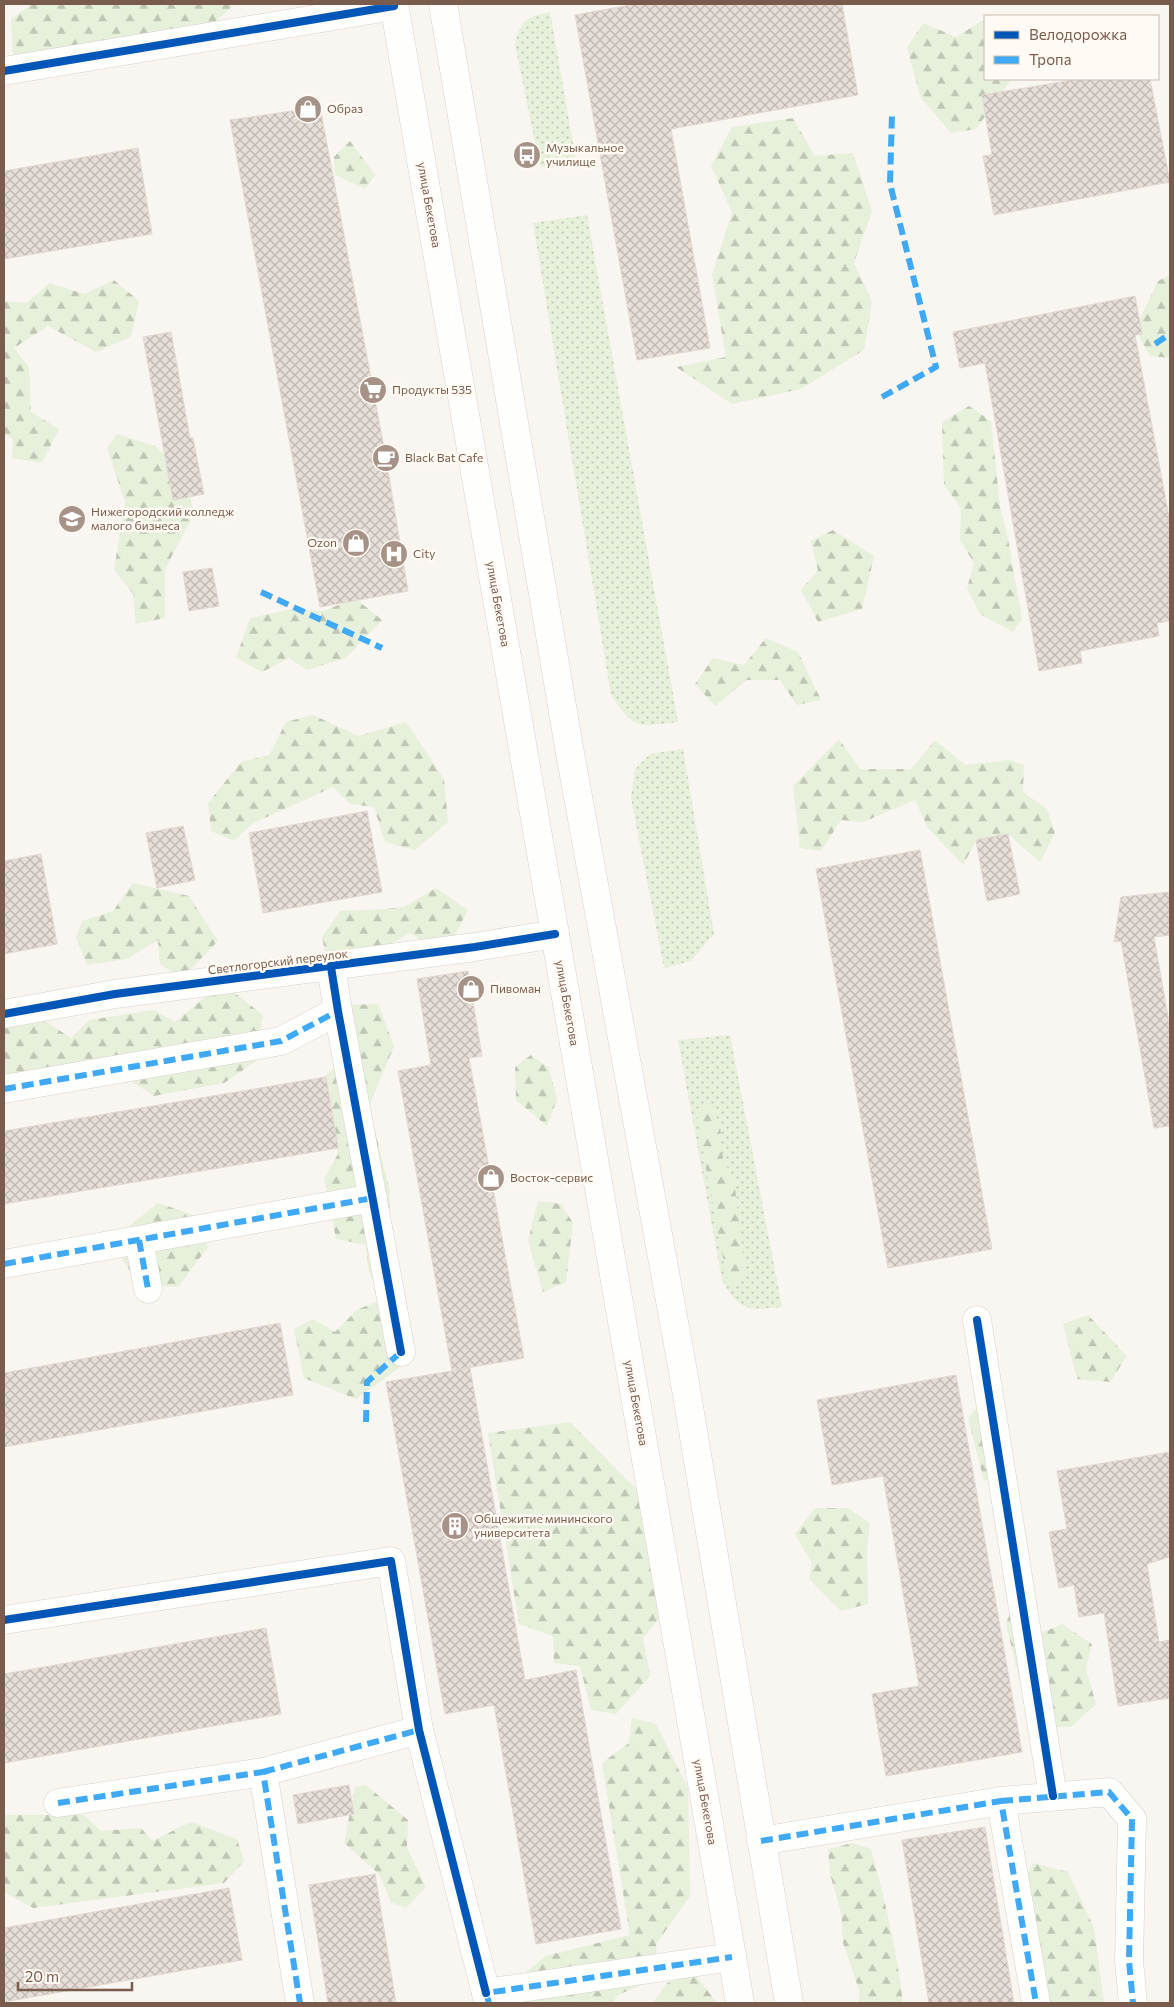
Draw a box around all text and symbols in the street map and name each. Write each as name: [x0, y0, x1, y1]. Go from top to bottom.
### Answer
legend: [984, 15, 1159, 80]
text: Велодорожка: [1029, 25, 1127, 43]
text: Тропа: [1029, 50, 1071, 68]
shop icon: Образ: [293, 94, 323, 124]
place label: Образ: [327, 101, 363, 115]
bus stop icon: Музыкальное училище: [512, 140, 542, 170]
place label: Музыкальное училище: [546, 140, 624, 168]
street label: улица Бекетова: [416, 161, 444, 249]
supermarket icon: Продукты 535: [358, 375, 388, 405]
place label: Продукты 535: [392, 382, 472, 396]
cafe icon: Black Bat Cafe: [371, 443, 401, 473]
place label: Black Bat Cafe: [405, 450, 483, 464]
school or university icon: Нижегородский колледж малого бизнеса: [57, 504, 87, 534]
place label: Нижегородский колледж малого бизнеса: [91, 504, 235, 532]
shop icon: Ozon: [341, 528, 371, 558]
place label: Ozon: [307, 535, 337, 549]
hospital icon: City: [379, 539, 409, 569]
place label: City: [413, 546, 435, 560]
street label: улица Бекетова: [485, 560, 513, 648]
street label: Светлогорский переулок: [207, 945, 349, 977]
street label: улица Бекетова: [554, 959, 582, 1047]
shop icon: Пивоман: [456, 974, 486, 1004]
place label: Пивоман: [490, 981, 541, 995]
shop icon: Восток-сервис: [476, 1163, 506, 1193]
place label: Восток-сервис: [510, 1170, 593, 1184]
street label: улица Бекетова: [623, 1359, 651, 1447]
building icon: Общежитие мининского университета: [440, 1511, 470, 1541]
place label: Общежитие мининского университета: [474, 1511, 613, 1539]
street label: улица Бекетова: [692, 1758, 720, 1846]
scale bar: [18, 1960, 131, 1992]
text: 20 m: [25, 1967, 59, 1985]

